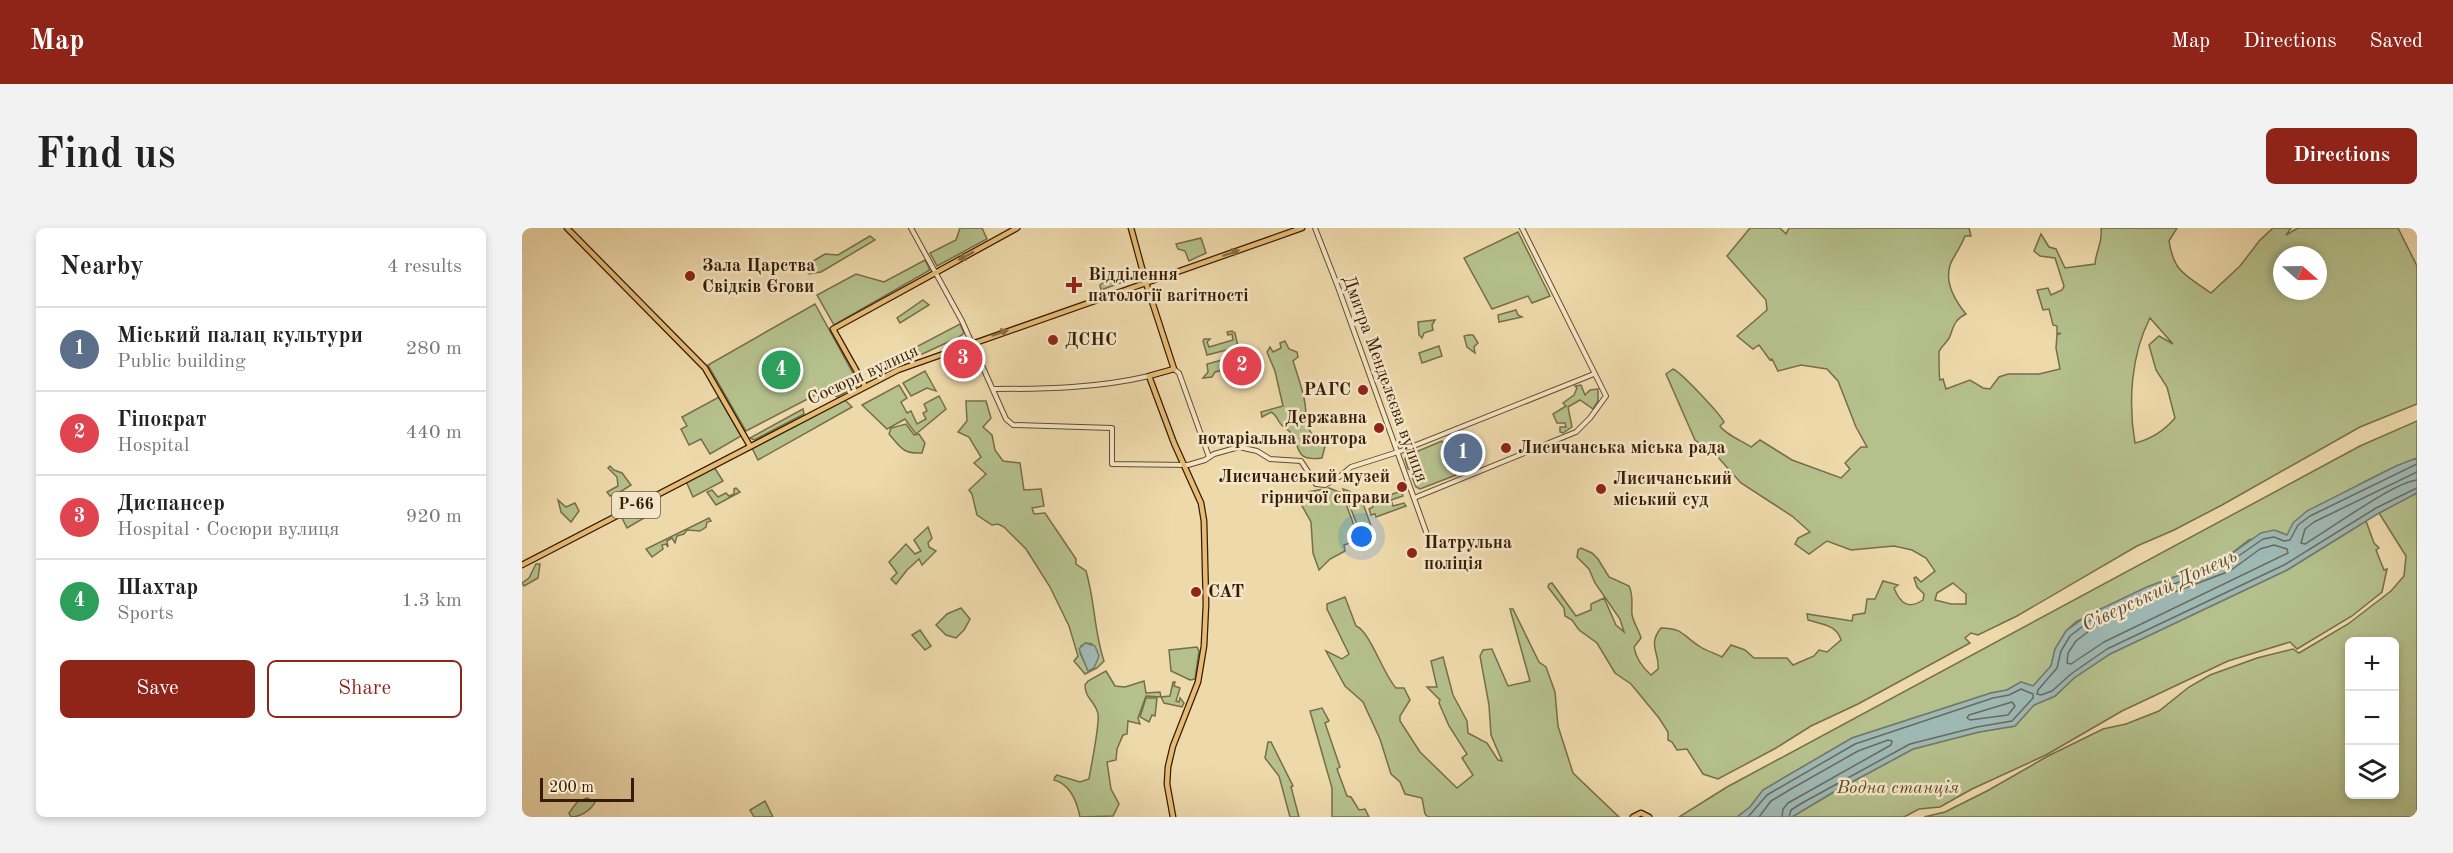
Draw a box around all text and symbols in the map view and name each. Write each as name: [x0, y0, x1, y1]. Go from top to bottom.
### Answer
text: Map: [30, 28, 84, 56]
text: Map: [2171, 31, 2210, 52]
text: Directions: [2243, 31, 2337, 52]
text: Saved: [2370, 31, 2423, 52]
button: Directions: [2266, 128, 2417, 184]
text: Find us: [36, 135, 175, 177]
north arrow: [2273, 246, 2327, 300]
one-way arrow: [1222, 248, 1240, 258]
one-way arrow: [957, 251, 974, 261]
text: Nearby: [60, 254, 144, 280]
text: 4 results: [387, 257, 462, 277]
place label: Зала Царства Свідків Єгови: [702, 257, 815, 296]
place label: Відділення патології вагітності: [1088, 266, 1249, 305]
marker: Зала Царства Свідків Єгови: [683, 269, 697, 283]
street label: Дмитра Менделєєва вулиця: [1339, 273, 1431, 485]
marker: Відділення патології вагітності: [1065, 276, 1083, 294]
text: Міський палац культури: [117, 325, 363, 347]
one-way arrow: [991, 327, 1009, 337]
place label: ДСНС: [1065, 331, 1117, 349]
marker: ДСНС: [1046, 333, 1060, 347]
pin: 3: [944, 336, 982, 382]
text: 1: [74, 339, 85, 359]
text: 280 m: [406, 339, 462, 359]
street label: Сосюри вулиця: [805, 341, 921, 409]
pin: 2: [1222, 344, 1262, 388]
pin: 4: [762, 348, 800, 392]
text: Public building: [117, 352, 246, 372]
place label: РАГС: [1303, 381, 1351, 399]
marker: РАГС: [1356, 383, 1370, 397]
text: Гіпократ: [117, 409, 207, 431]
place label: Державна нотаріальна контора: [1198, 409, 1367, 448]
marker: Державна нотаріальна контора: [1372, 421, 1386, 435]
text: 2: [74, 423, 85, 443]
text: 440 m: [406, 423, 462, 443]
pin: 1: [1444, 430, 1482, 476]
text: Hospital: [117, 436, 189, 456]
place label: Лисичанська міська рада: [1518, 439, 1726, 457]
marker: Лисичанська міська рада: [1499, 441, 1513, 455]
place label: Лисичанський музей гірничої справи: [1218, 468, 1390, 507]
place label: Лисичанський міський суд: [1613, 470, 1732, 509]
marker: Лисичанський музей гірничої справи: [1395, 480, 1409, 494]
marker: Лисичанський міський суд: [1594, 482, 1608, 496]
road number: Р-66: [612, 492, 660, 518]
text: Диспансер: [117, 493, 225, 515]
text: 3: [74, 507, 85, 527]
text: 920 m: [406, 507, 462, 527]
text: Hospital · Сосюри вулиця: [117, 520, 340, 540]
your location: [1347, 522, 1376, 551]
place label: Патрульна поліція: [1424, 534, 1512, 573]
marker: Патрульна поліція: [1405, 546, 1419, 560]
water label: Сіверський Донець: [2079, 546, 2241, 636]
text: Шахтар: [117, 577, 198, 599]
place label: САТ: [1208, 583, 1244, 601]
marker: САТ: [1189, 585, 1203, 599]
text: 4: [74, 591, 85, 611]
text: 1.3 km: [401, 591, 462, 611]
text: Sports: [117, 604, 174, 624]
map controls: [2345, 637, 2399, 799]
button: +: [2345, 637, 2399, 691]
button: Save: [60, 660, 255, 718]
button: Share: [267, 660, 462, 718]
button: −: [2345, 691, 2399, 745]
button: layers: [2345, 745, 2399, 799]
scale bar: [540, 775, 634, 802]
park label: Водна станція: [1836, 779, 1960, 797]
text: 200 m: [549, 780, 594, 796]

